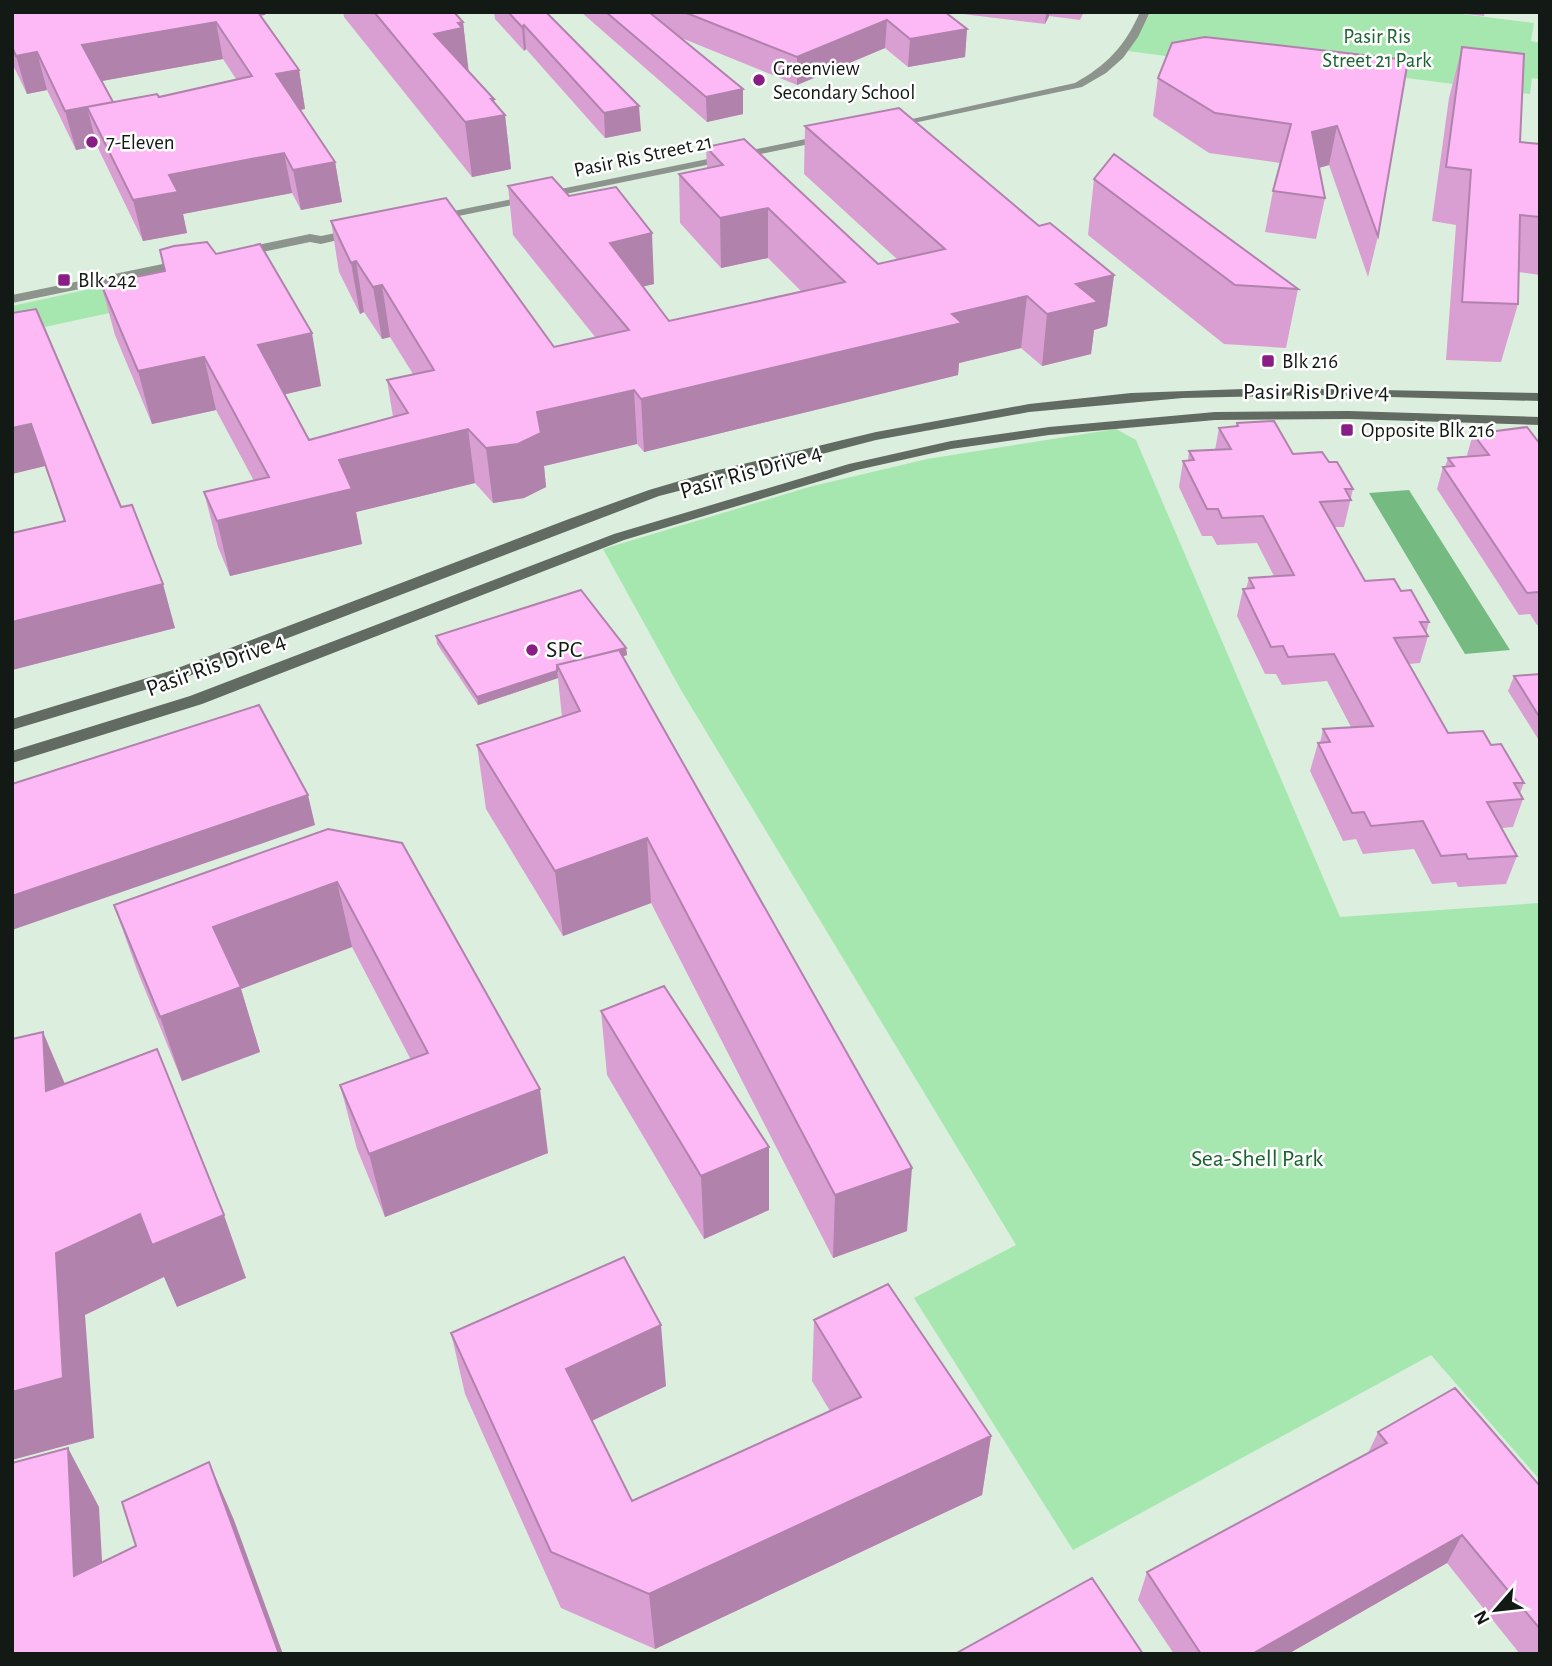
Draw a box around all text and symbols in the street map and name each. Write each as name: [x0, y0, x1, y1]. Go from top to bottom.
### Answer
park label: Pasir Ris Street 21 Park: [1322, 26, 1432, 71]
place label: Greenview Secondary School: [773, 58, 915, 103]
marker: Greenview Secondary School: [751, 72, 767, 88]
street label: Pasir Ris Street 21: [572, 131, 714, 181]
place label: 7-Eleven: [106, 132, 175, 153]
marker: 7-Eleven: [84, 134, 100, 150]
place label: Blk 242: [78, 270, 137, 291]
marker: Blk 242: [56, 272, 72, 288]
place label: Blk 216: [1282, 351, 1338, 372]
marker: Blk 216: [1260, 353, 1276, 369]
street label: Pasir Ris Drive 4: [1243, 380, 1389, 404]
place label: Opposite Blk 216: [1361, 420, 1495, 441]
marker: Opposite Blk 216: [1339, 422, 1355, 438]
street label: Pasir Ris Drive 4: [677, 440, 825, 504]
street label: Pasir Ris Drive 4: [143, 629, 289, 701]
place label: SPC: [546, 638, 582, 662]
marker: SPC: [524, 642, 540, 658]
park label: Sea-Shell Park: [1191, 1147, 1323, 1171]
north arrow: [1461, 1575, 1531, 1645]
text: N: [1471, 1607, 1494, 1628]

